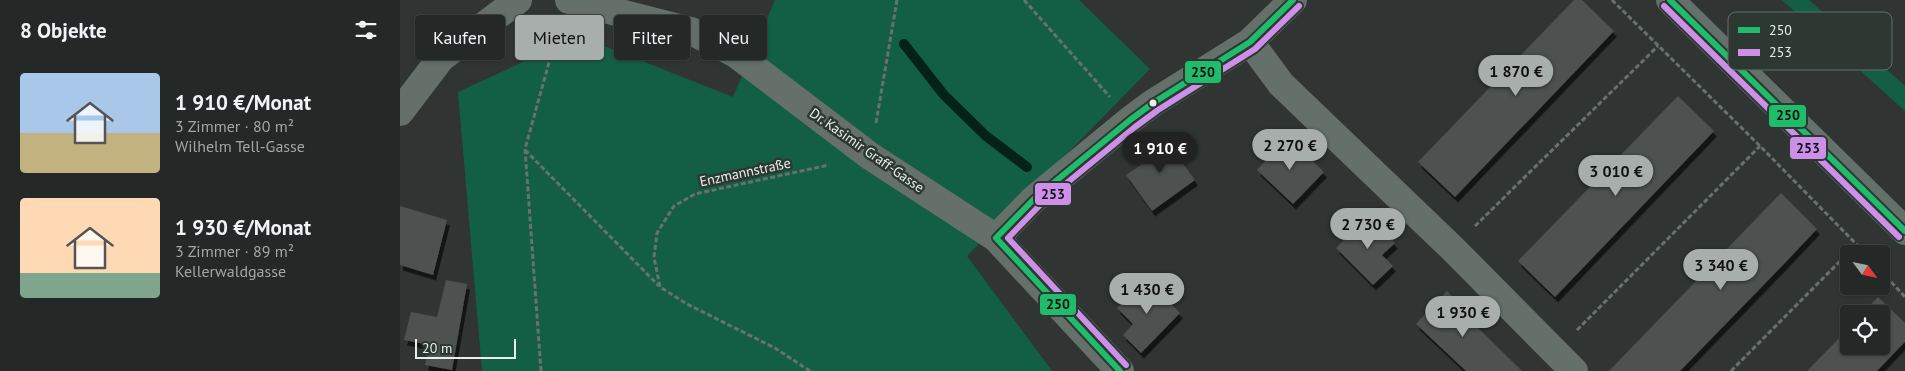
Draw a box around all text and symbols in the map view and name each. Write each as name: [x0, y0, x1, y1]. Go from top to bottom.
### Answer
legend: [1728, 12, 1892, 70]
chip: Kaufen: [415, 15, 505, 60]
chip: Mieten: [515, 15, 604, 60]
chip: Filter: [614, 15, 690, 60]
chip: Neu: [700, 15, 767, 60]
icon: filters: [352, 16, 380, 44]
text: 8 Objekte: [20, 17, 107, 44]
text: 250: [1769, 21, 1792, 39]
text: 253: [1769, 43, 1792, 61]
pin: 1 870 €: [1470, 54, 1562, 97]
line badge: 250: [1184, 60, 1222, 84]
text: 1 870 €: [1489, 61, 1543, 81]
text: 250: [1191, 63, 1215, 81]
text: 1 910 €/Monat: [175, 89, 311, 116]
icon: home: [60, 93, 120, 153]
unlabelled marker: [1148, 98, 1158, 108]
street label: Dr. Kasimir Graff-Gasse: [806, 104, 928, 196]
line badge: 250: [1768, 104, 1807, 128]
text: 250: [1776, 106, 1800, 124]
text: 3 Zimmer · 80 m²: [175, 116, 294, 136]
pin: 2 270 €: [1244, 128, 1336, 171]
pin: 1 910 €: [1114, 132, 1206, 174]
text: 2 270 €: [1263, 135, 1317, 155]
text: Wilhelm Tell-Gasse: [175, 136, 305, 156]
line badge: 253: [1789, 136, 1827, 160]
text: 1 910 €: [1133, 138, 1187, 158]
text: 253: [1796, 139, 1820, 157]
street label: Enzmannstraße: [698, 154, 792, 190]
pin: 3 010 €: [1570, 154, 1662, 197]
text: 3 010 €: [1589, 161, 1643, 181]
line badge: 253: [1034, 182, 1072, 206]
text: 253: [1041, 185, 1065, 203]
pin: 2 730 €: [1322, 208, 1414, 250]
text: 1 930 €/Monat: [175, 214, 311, 241]
text: 2 730 €: [1341, 214, 1395, 234]
icon: home: [60, 218, 120, 278]
text: 3 Zimmer · 89 m²: [175, 241, 294, 261]
north arrow: [1840, 245, 1890, 295]
map controls: [1840, 245, 1890, 355]
pin: 3 340 €: [1675, 248, 1767, 291]
text: 3 340 €: [1694, 255, 1748, 275]
text: Kellerwaldgasse: [175, 261, 286, 281]
pin: 1 430 €: [1101, 272, 1193, 315]
text: 1 430 €: [1120, 279, 1174, 299]
line badge: 250: [1039, 293, 1077, 316]
text: 250: [1046, 295, 1070, 313]
pin: 1 930 €: [1417, 296, 1509, 338]
text: 1 930 €: [1436, 302, 1490, 322]
button: locate: [1840, 305, 1890, 355]
scale bar: [415, 336, 516, 359]
text: 20 m: [422, 339, 452, 357]

